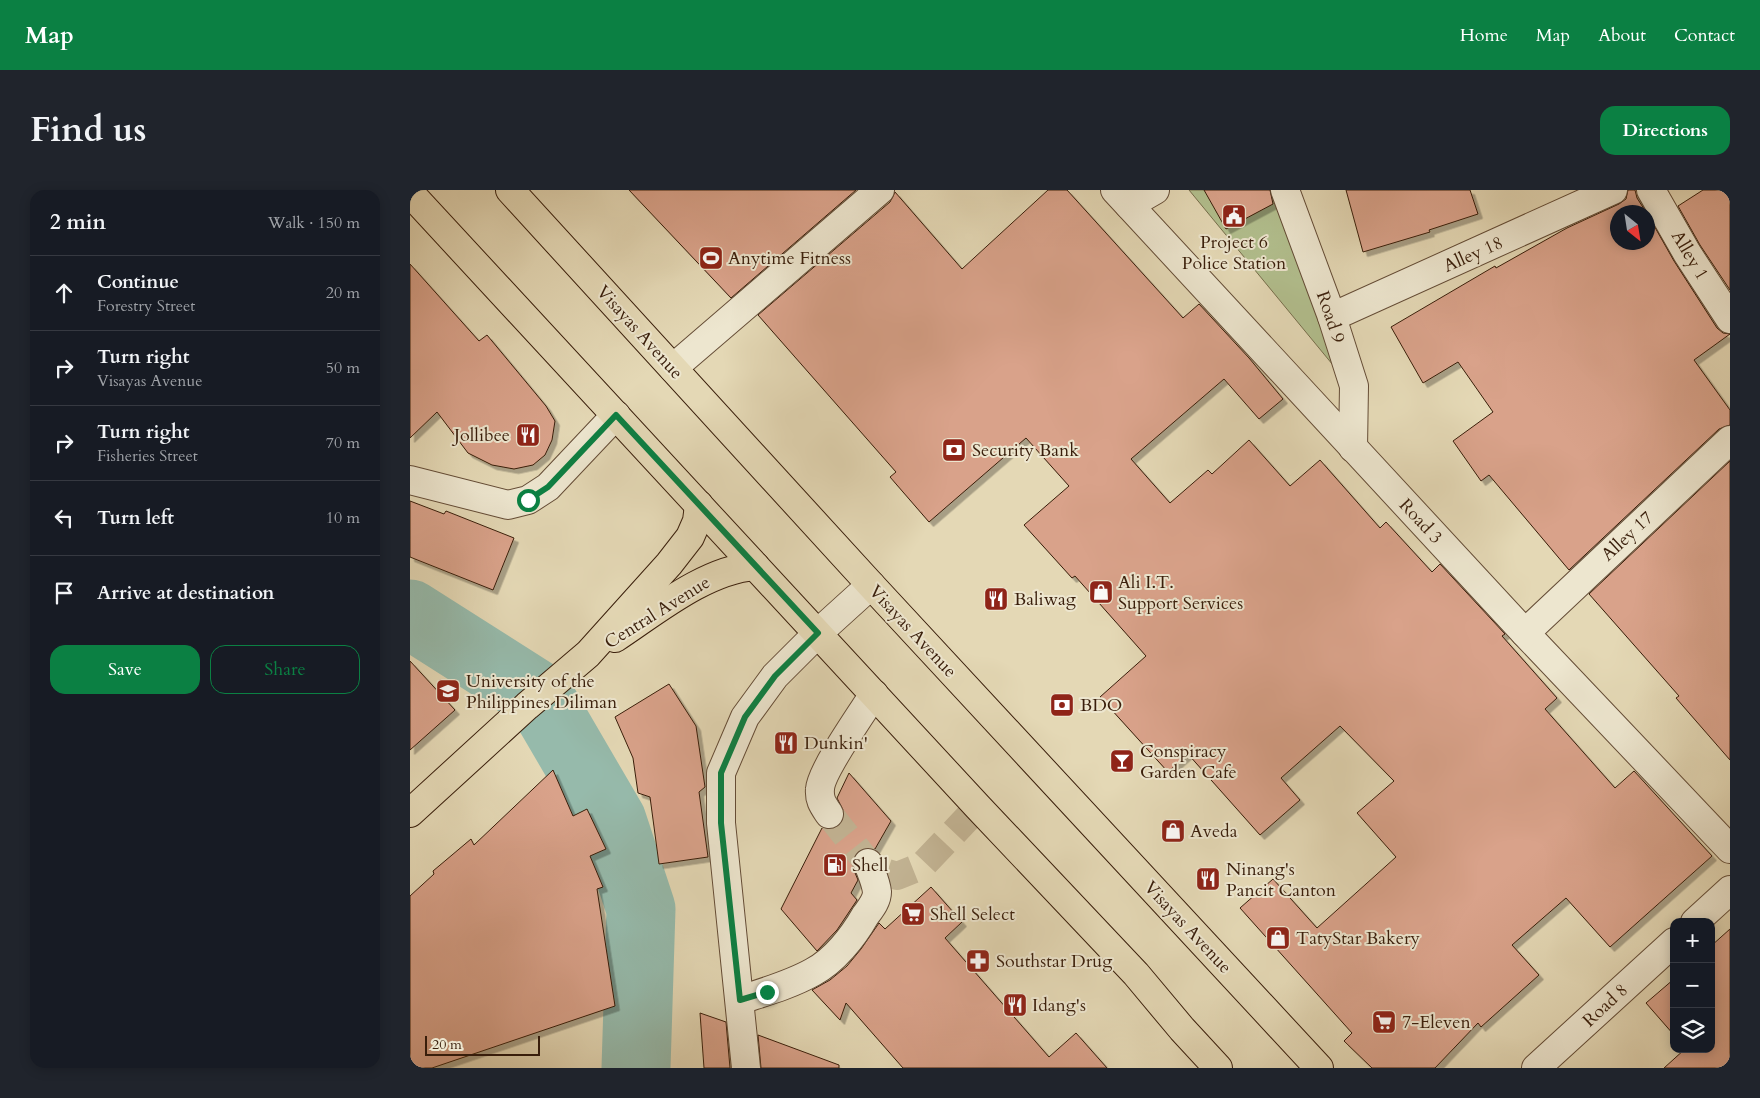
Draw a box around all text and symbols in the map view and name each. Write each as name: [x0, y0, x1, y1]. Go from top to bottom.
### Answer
text: Map: [25, 19, 74, 52]
text: Home: [1460, 23, 1508, 48]
text: Map: [1536, 23, 1570, 48]
text: About: [1598, 23, 1646, 48]
text: Contact: [1674, 23, 1735, 48]
text: Find us: [30, 106, 146, 154]
button: Directions: [1600, 106, 1730, 155]
public building icon: Project 6 Police Station: [1221, 203, 1247, 229]
north arrow: [1610, 205, 1655, 250]
text: 2 min: [50, 208, 106, 237]
text: Walk · 150 m: [268, 212, 360, 234]
street label: Alley 1: [1665, 226, 1714, 285]
place label: Project 6 Police Station: [1182, 230, 1287, 276]
street label: Alley 18: [1439, 230, 1507, 279]
sports icon: Anytime Fitness: [698, 245, 724, 271]
place label: Anytime Fitness: [728, 246, 851, 271]
text: Continue: [97, 269, 179, 295]
icon: ahead: [50, 279, 78, 307]
street label: Visayas Avenue: [591, 280, 689, 385]
text: 20 m: [326, 282, 360, 304]
street label: Road 9: [1310, 288, 1351, 347]
text: Forestry Street: [97, 295, 195, 317]
text: Turn right: [97, 344, 189, 370]
icon: right: [50, 354, 78, 382]
text: 50 m: [326, 357, 360, 379]
text: Visayas Avenue: [97, 370, 202, 392]
text: Turn right: [97, 419, 189, 445]
restaurant icon: Jollibee: [515, 422, 541, 448]
place label: Jollibee: [451, 423, 510, 448]
icon: right: [50, 429, 78, 457]
text: 70 m: [326, 432, 360, 454]
bank icon: Security Bank: [941, 437, 967, 463]
place label: Security Bank: [972, 438, 1079, 463]
text: Fisheries Street: [97, 445, 198, 467]
route start: [517, 489, 540, 512]
street label: Road 3: [1393, 493, 1448, 549]
icon: left: [50, 504, 78, 532]
text: Turn left: [97, 505, 174, 531]
street label: Alley 17: [1596, 506, 1659, 567]
text: 10 m: [326, 507, 360, 529]
street label: Central Avenue: [600, 570, 715, 655]
place label: Ali I.T. Support Services: [1118, 570, 1243, 616]
icon: arrive: [50, 579, 78, 607]
street label: Visayas Avenue: [863, 579, 962, 683]
shop icon: Ali I.T. Support Services: [1088, 579, 1114, 605]
text: Arrive at destination: [97, 580, 274, 606]
restaurant icon: Baliwag: [983, 586, 1009, 612]
place label: Baliwag: [1014, 587, 1077, 612]
button: Save: [50, 645, 200, 694]
button: Share: [210, 645, 360, 694]
place label: University of the Philippines Diliman: [466, 669, 618, 715]
school or university icon: University of the Philippines Diliman: [435, 678, 461, 704]
bank icon: BDO: [1049, 692, 1075, 718]
place label: BDO: [1080, 693, 1122, 718]
restaurant icon: Dunkin': [773, 730, 799, 756]
place label: Dunkin': [804, 731, 868, 756]
place label: Conspiracy Garden Cafe: [1140, 739, 1237, 785]
bar icon: Conspiracy Garden Cafe: [1109, 748, 1135, 774]
shop icon: Aveda: [1160, 818, 1186, 844]
place label: Aveda: [1190, 819, 1238, 844]
fuel station icon: Shell: [822, 852, 848, 878]
place label: Shell: [852, 853, 889, 878]
place label: Ninang's Pancit Canton: [1226, 857, 1337, 903]
restaurant icon: Ninang's Pancit Canton: [1195, 866, 1221, 892]
street label: Visayas Avenue: [1138, 875, 1237, 979]
supermarket icon: Shell Select: [900, 901, 926, 927]
place label: Shell Select: [930, 902, 1015, 927]
map controls: [1670, 918, 1715, 1053]
button: +: [1670, 918, 1715, 963]
shop icon: TatyStar Bakery: [1265, 925, 1291, 951]
place label: TatyStar Bakery: [1296, 926, 1420, 951]
pharmacy icon: Southstar Drug: [965, 948, 991, 974]
place label: Southstar Drug: [996, 949, 1113, 974]
button: −: [1670, 963, 1715, 1008]
street label: Road 8: [1577, 978, 1633, 1033]
route end: [756, 981, 779, 1004]
restaurant icon: Idang's: [1002, 992, 1028, 1018]
place label: Idang's: [1032, 993, 1086, 1018]
button: layers: [1670, 1008, 1715, 1053]
supermarket icon: 7-Eleven: [1371, 1009, 1397, 1035]
place label: 7-Eleven: [1402, 1010, 1471, 1035]
scale bar: [425, 1033, 540, 1056]
text: 20 m: [432, 1035, 462, 1054]

